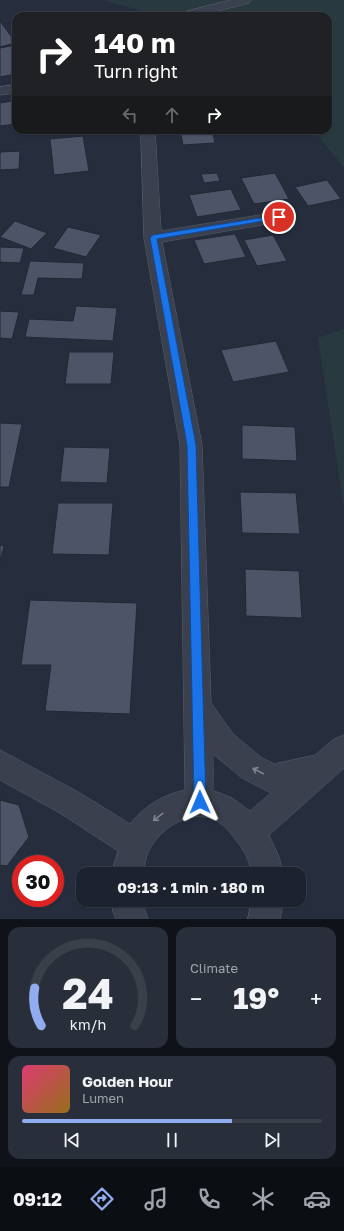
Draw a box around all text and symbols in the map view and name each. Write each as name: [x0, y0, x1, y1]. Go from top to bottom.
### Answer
text: 140 m: [94, 26, 176, 59]
icon: right: [28, 28, 80, 80]
text: Turn right: [94, 60, 178, 82]
icon: left: [119, 104, 141, 126]
icon: ahead: [161, 104, 183, 126]
icon: right: [203, 104, 225, 126]
pin: [262, 200, 296, 234]
icon: arrive: [268, 206, 290, 228]
one-way arrow: [252, 767, 264, 774]
position arrow: [179, 781, 221, 823]
one-way arrow: [153, 813, 164, 821]
speed limit sign: 30: [12, 855, 64, 907]
text: 09:13 · 1 min · 180 m: [117, 878, 265, 896]
text: Climate: [190, 960, 238, 976]
text: 24: [62, 967, 114, 1017]
text: 19°: [233, 980, 279, 1016]
text: −: [190, 985, 202, 1012]
text: +: [310, 985, 322, 1012]
text: km/h: [70, 1015, 106, 1032]
text: Golden Hour: [82, 1072, 173, 1090]
text: Lumen: [82, 1090, 124, 1106]
icon: previous: [61, 1129, 83, 1151]
icon: pause: [161, 1129, 183, 1151]
icon: next: [261, 1129, 283, 1151]
icon: directions: [88, 1185, 116, 1213]
icon: music: [142, 1185, 170, 1213]
icon: phone: [195, 1185, 223, 1213]
icon: climate: [249, 1185, 277, 1213]
icon: car: [303, 1185, 331, 1213]
text: 09:12: [13, 1188, 62, 1210]

